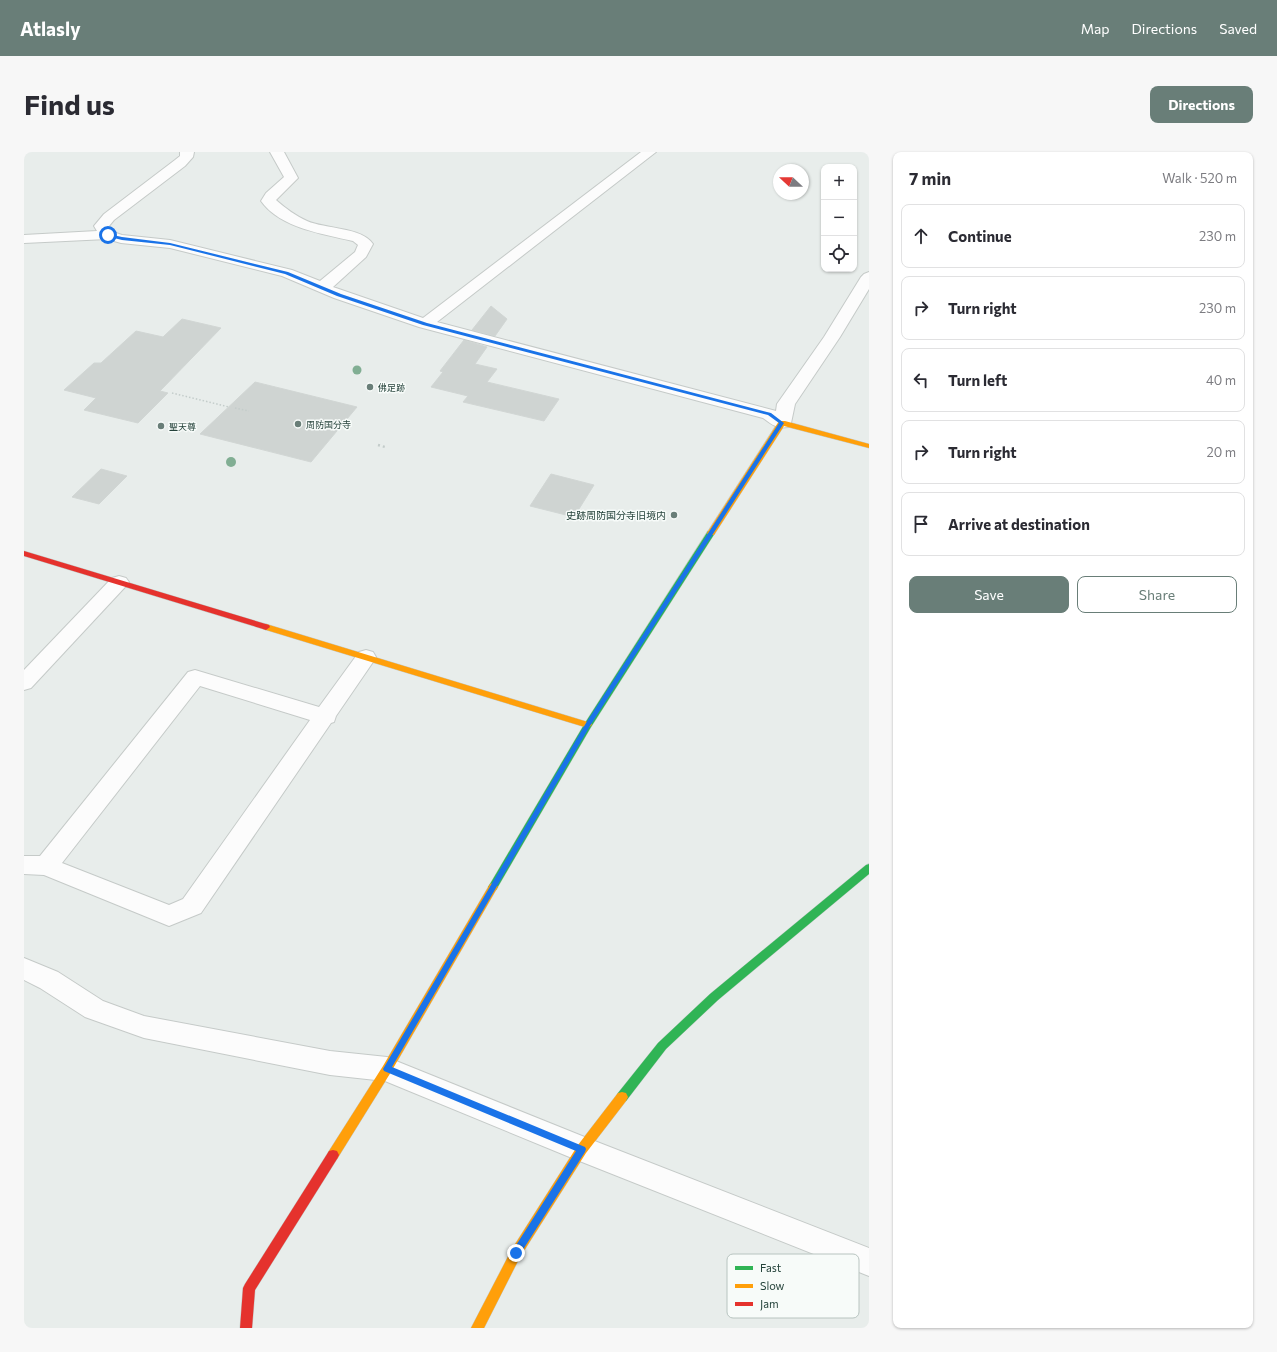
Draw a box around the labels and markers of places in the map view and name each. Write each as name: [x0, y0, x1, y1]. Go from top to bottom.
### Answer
marker: 佛足跡: [365, 382, 375, 392]
place label: 佛足跡: [378, 382, 405, 393]
marker: 周防国分寺: [293, 419, 303, 429]
place label: 周防国分寺: [306, 419, 351, 430]
marker: 聖天尊: [156, 421, 166, 431]
place label: 聖天尊: [169, 421, 196, 432]
place label: 史跡周防国分寺旧境内: [566, 509, 666, 521]
marker: 史跡周防国分寺旧境内: [669, 510, 679, 520]

